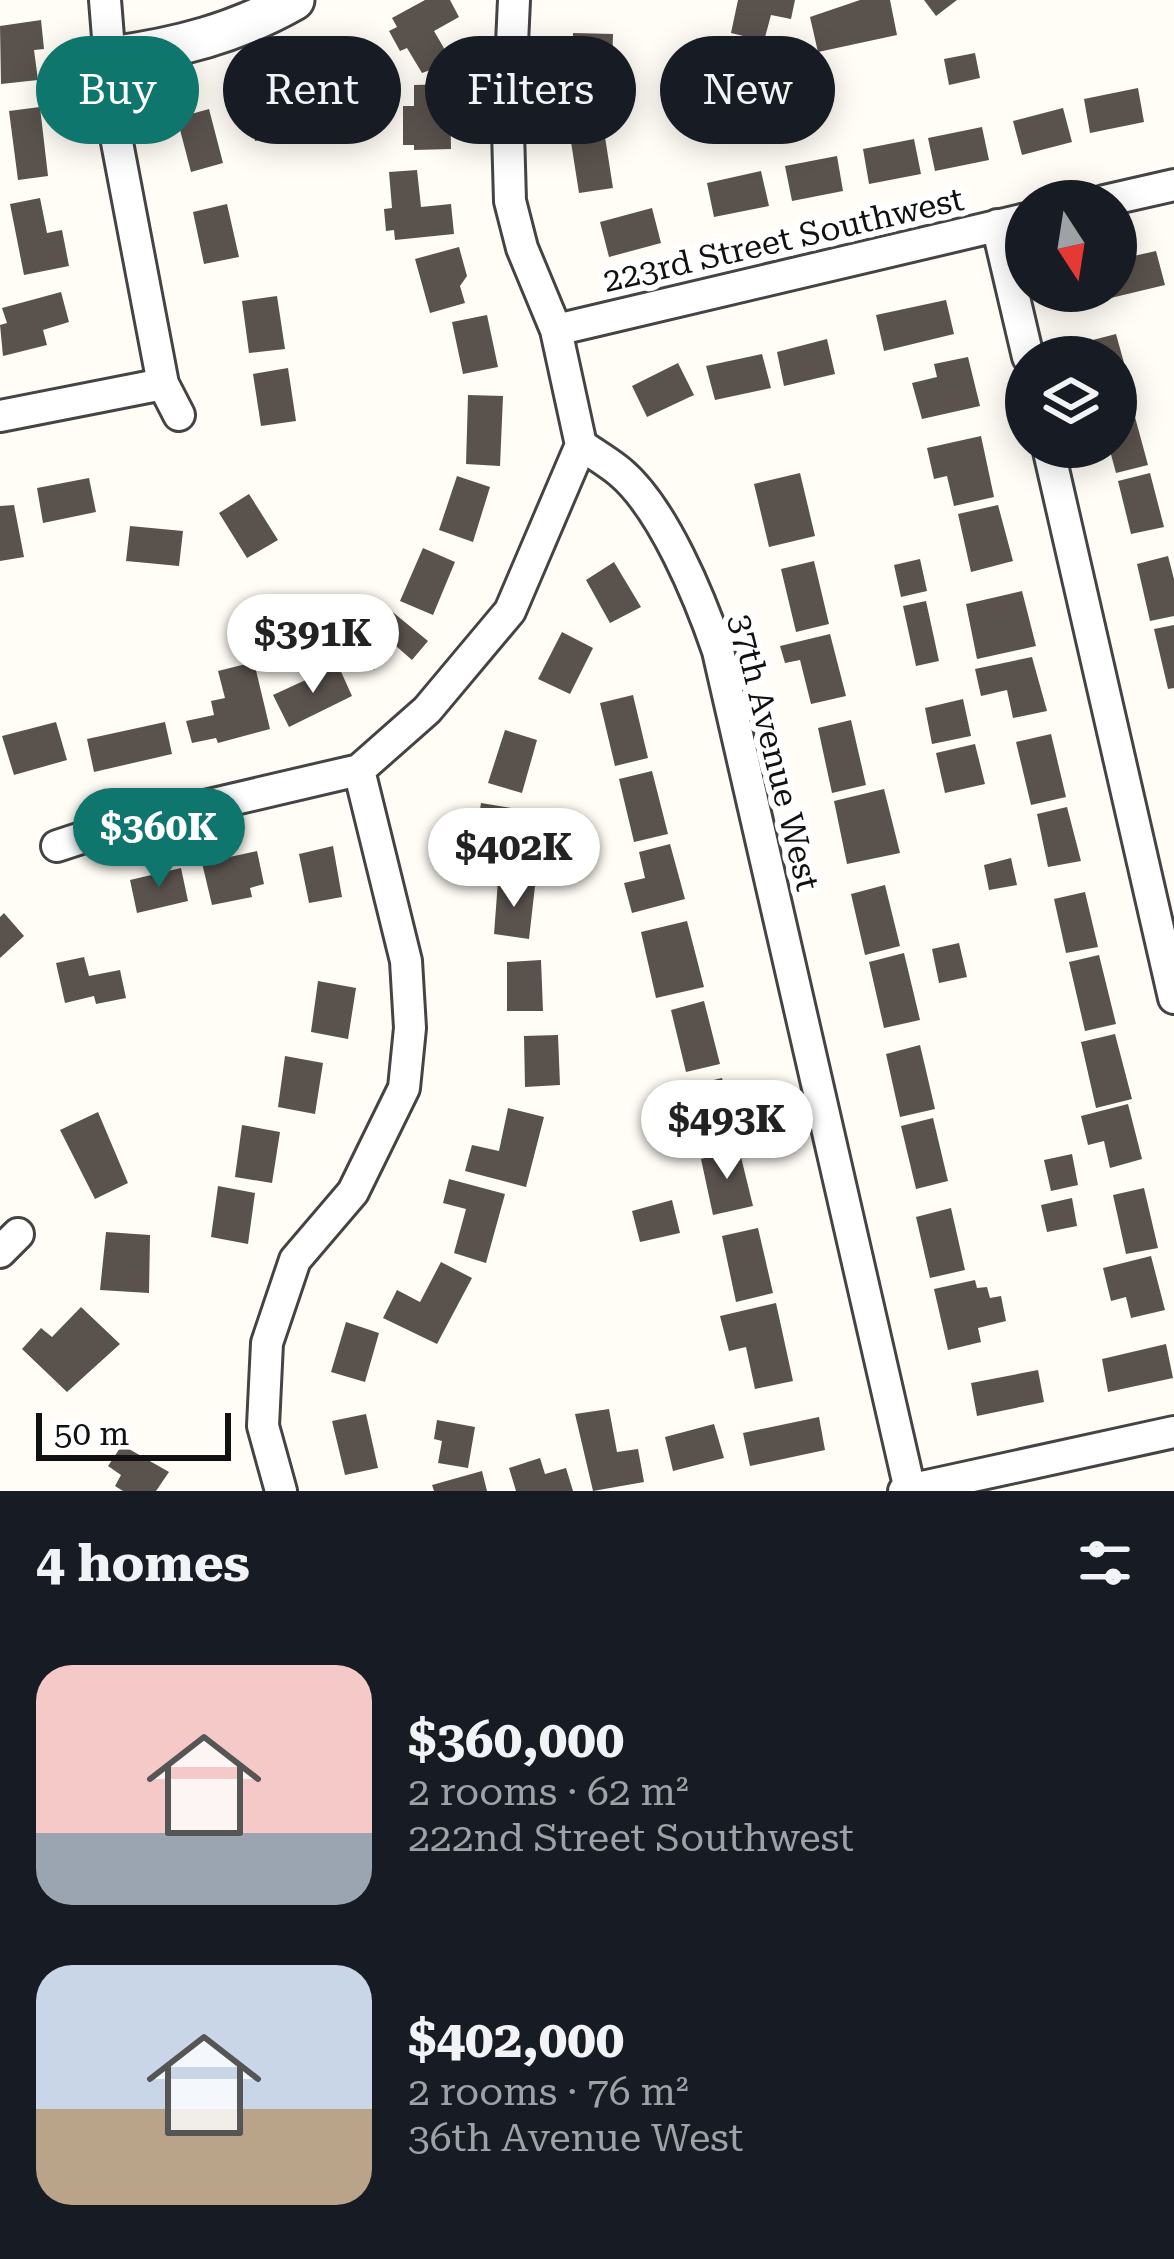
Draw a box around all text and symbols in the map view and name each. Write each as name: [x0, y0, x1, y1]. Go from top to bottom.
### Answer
chip: Buy: [36, 36, 199, 144]
chip: Rent: [223, 36, 401, 144]
chip: Filters: [425, 36, 636, 144]
chip: New: [660, 36, 835, 144]
street label: 223rd Street Southwest: [599, 179, 967, 300]
north arrow: [1005, 180, 1137, 312]
map controls: [1005, 180, 1137, 468]
button: layers: [1005, 336, 1137, 468]
pin: $391K: [229, 594, 397, 696]
text: $391K: [254, 610, 372, 656]
street label: 37th Avenue West: [721, 610, 828, 895]
pin: $360K: [75, 788, 243, 890]
text: $360K: [100, 804, 218, 850]
pin: $402K: [430, 808, 598, 910]
text: $402K: [455, 824, 573, 870]
pin: $493K: [643, 1080, 811, 1182]
text: $493K: [668, 1096, 786, 1142]
scale bar: [36, 1407, 231, 1460]
text: 50 m: [54, 1414, 129, 1453]
icon: filters: [1072, 1530, 1138, 1596]
text: 4 homes: [36, 1534, 250, 1593]
text: $360,000: [408, 1710, 624, 1769]
icon: home: [132, 1713, 276, 1857]
text: 2 rooms · 62 m²: [408, 1769, 689, 1815]
text: 222nd Street Southwest: [408, 1815, 854, 1861]
text: $402,000: [408, 2010, 624, 2069]
icon: home: [132, 2013, 276, 2157]
text: 2 rooms · 76 m²: [408, 2069, 689, 2115]
text: 36th Avenue West: [408, 2115, 743, 2161]

